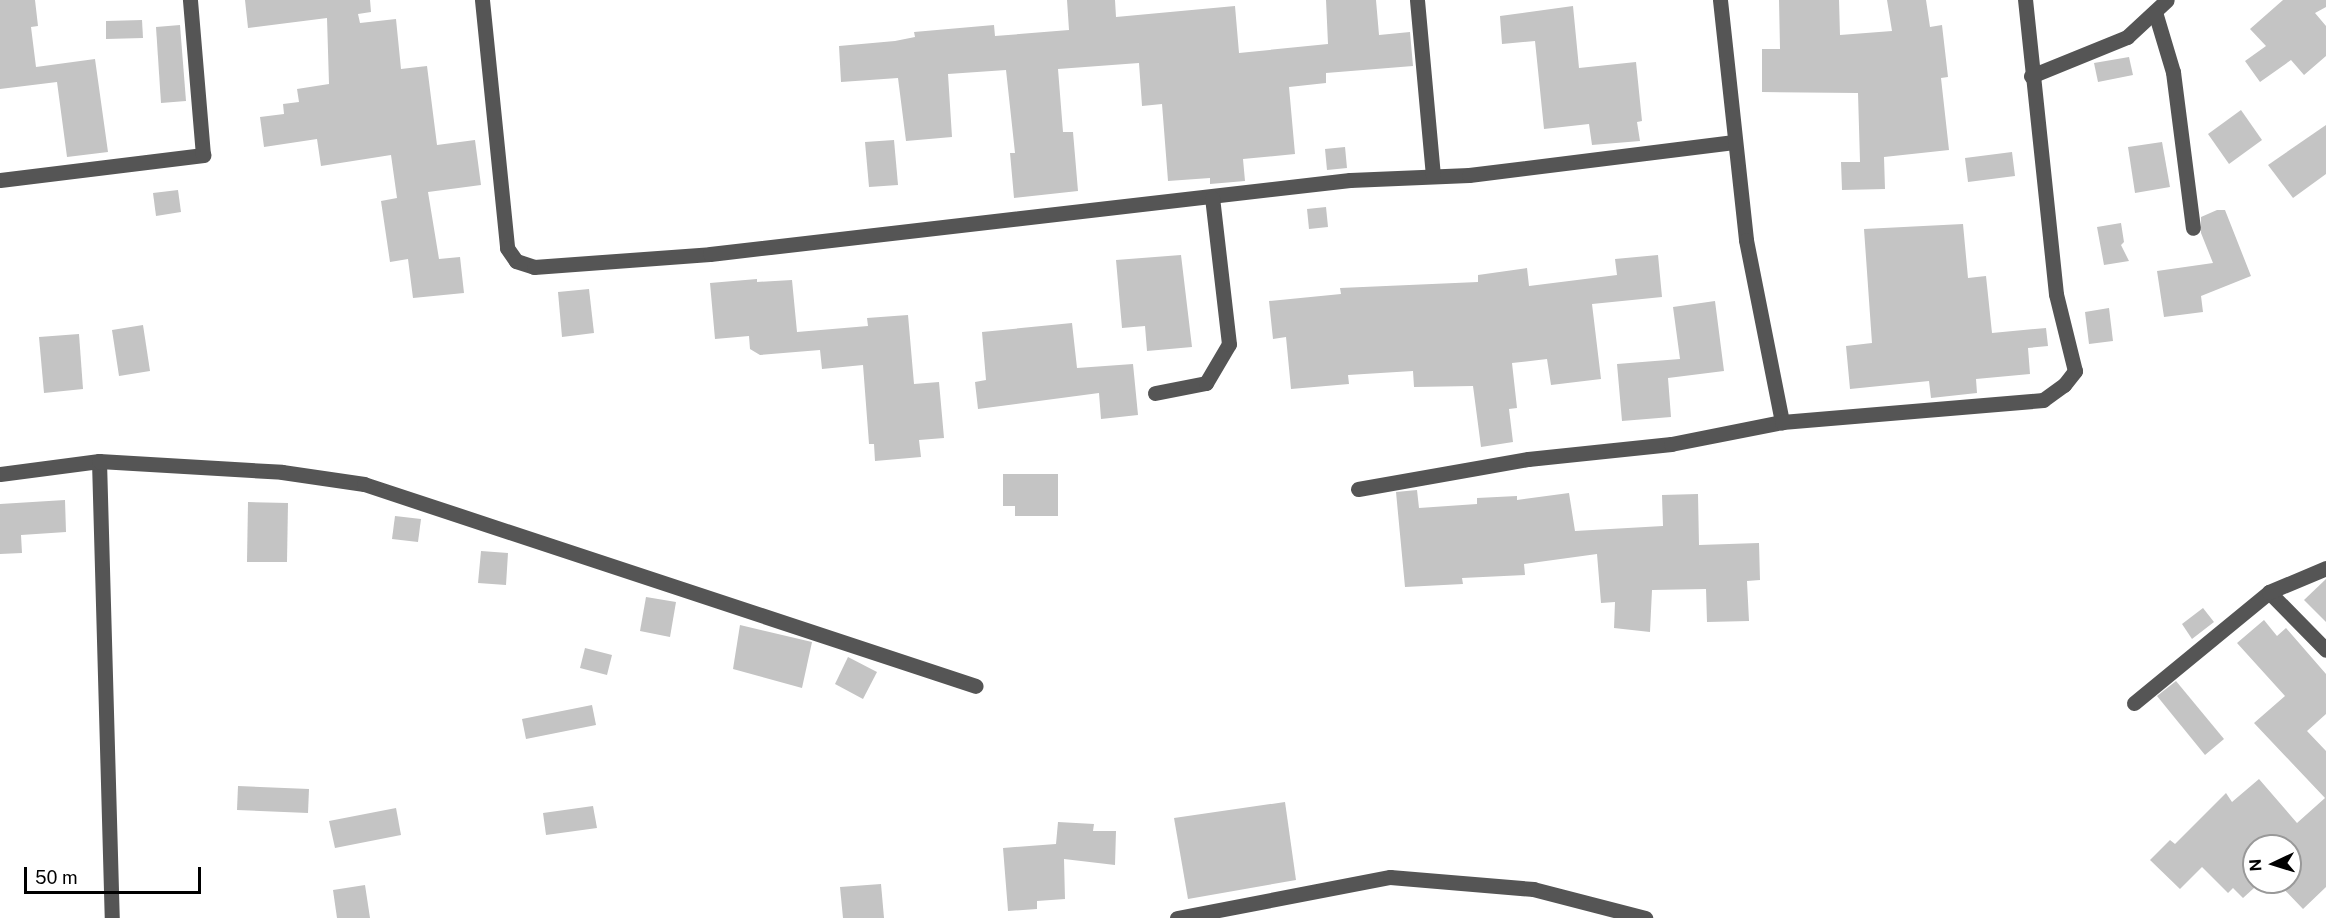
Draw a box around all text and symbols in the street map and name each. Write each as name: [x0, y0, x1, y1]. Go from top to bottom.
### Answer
north arrow: [2242, 834, 2302, 894]
scale bar: [27, 855, 204, 893]
text: N: [2246, 858, 2265, 872]
text: 50 m: [35, 867, 78, 888]

